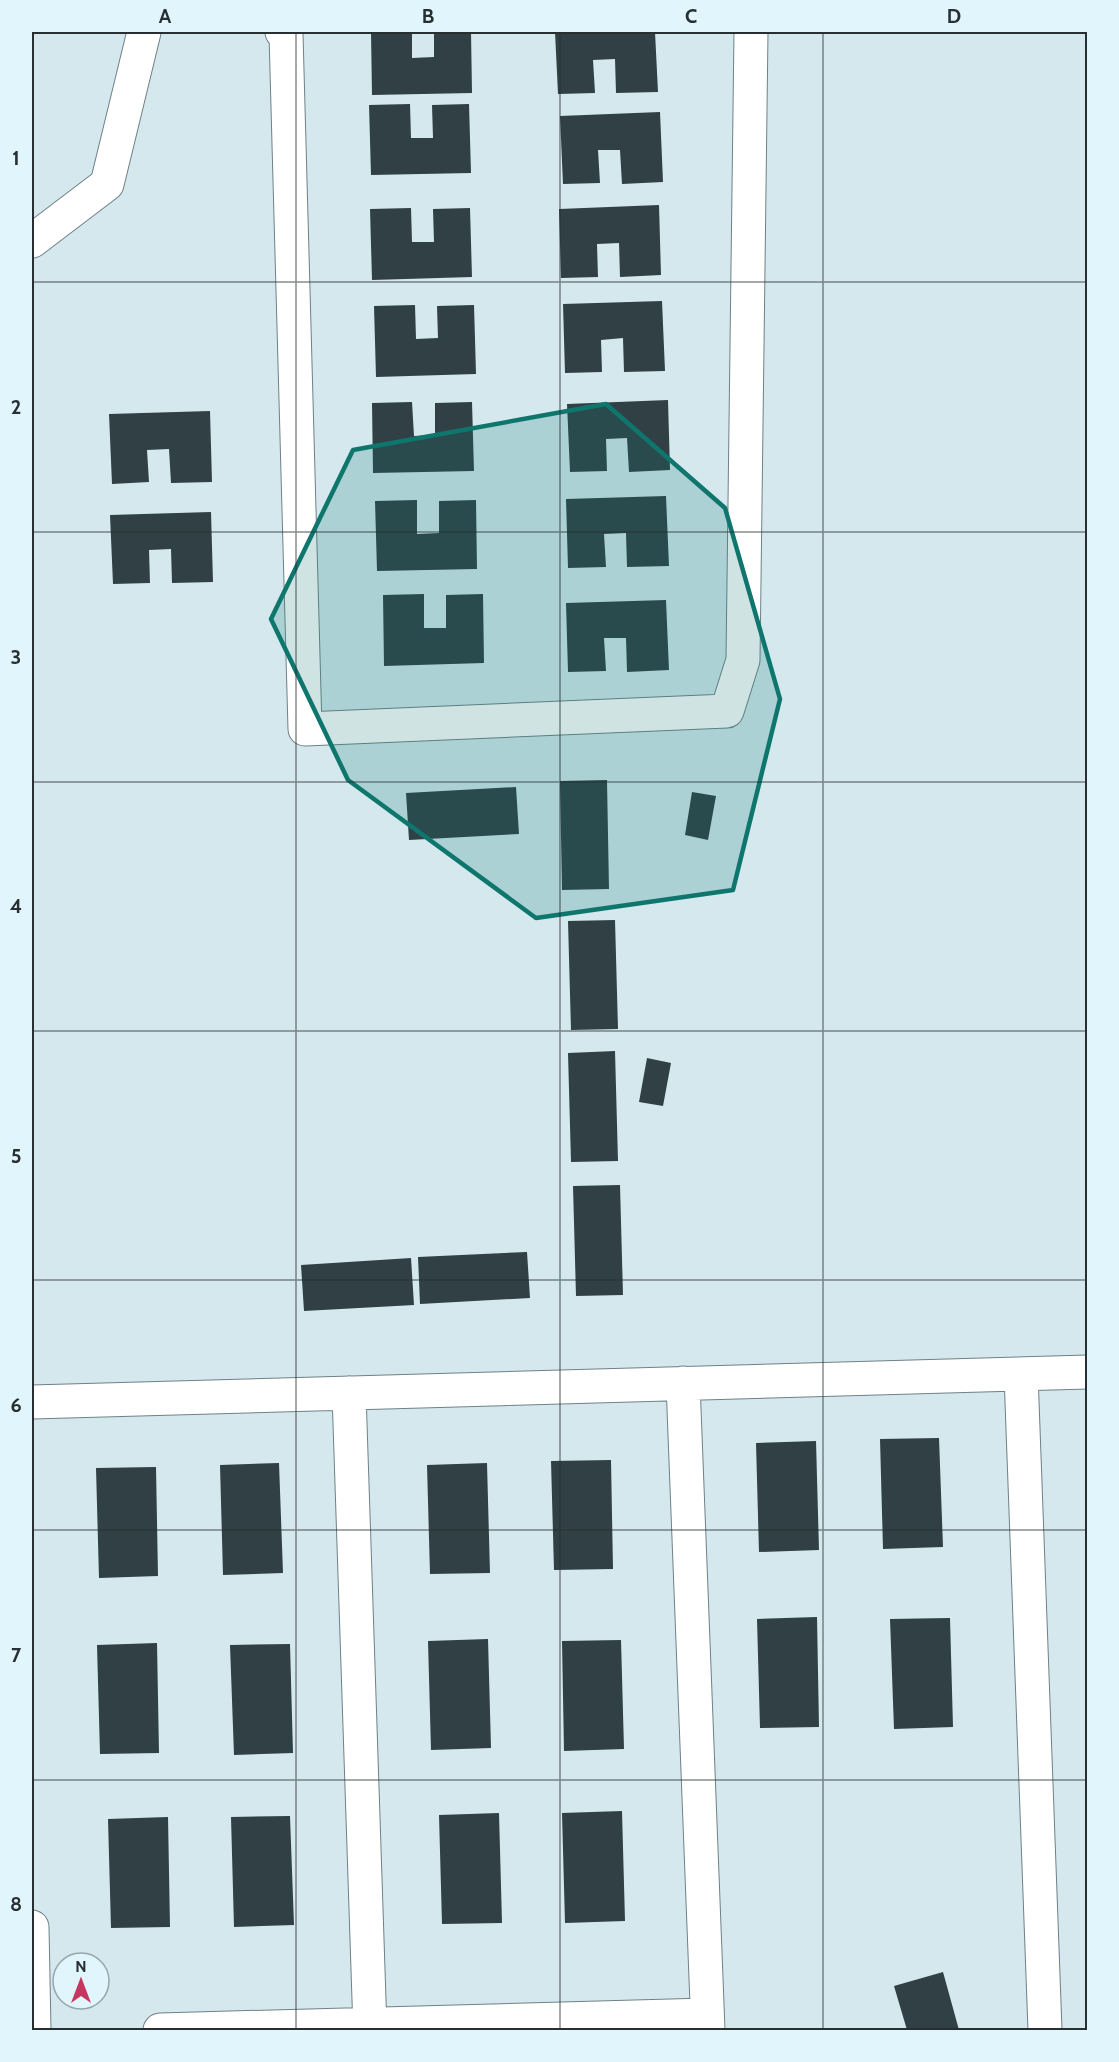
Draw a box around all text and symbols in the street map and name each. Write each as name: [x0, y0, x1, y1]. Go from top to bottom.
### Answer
text: A: [159, 4, 172, 28]
text: B: [422, 4, 434, 28]
text: C: [685, 4, 697, 28]
text: D: [947, 4, 961, 28]
text: 1: [12, 146, 20, 170]
text: 2: [11, 395, 21, 419]
text: 3: [11, 645, 21, 669]
text: 4: [10, 894, 22, 918]
text: 5: [11, 1144, 21, 1168]
text: 6: [10, 1393, 22, 1417]
text: 7: [11, 1643, 22, 1667]
text: 8: [10, 1892, 22, 1916]
north arrow: [51, 1951, 111, 2011]
text: N: [75, 1957, 87, 1976]

